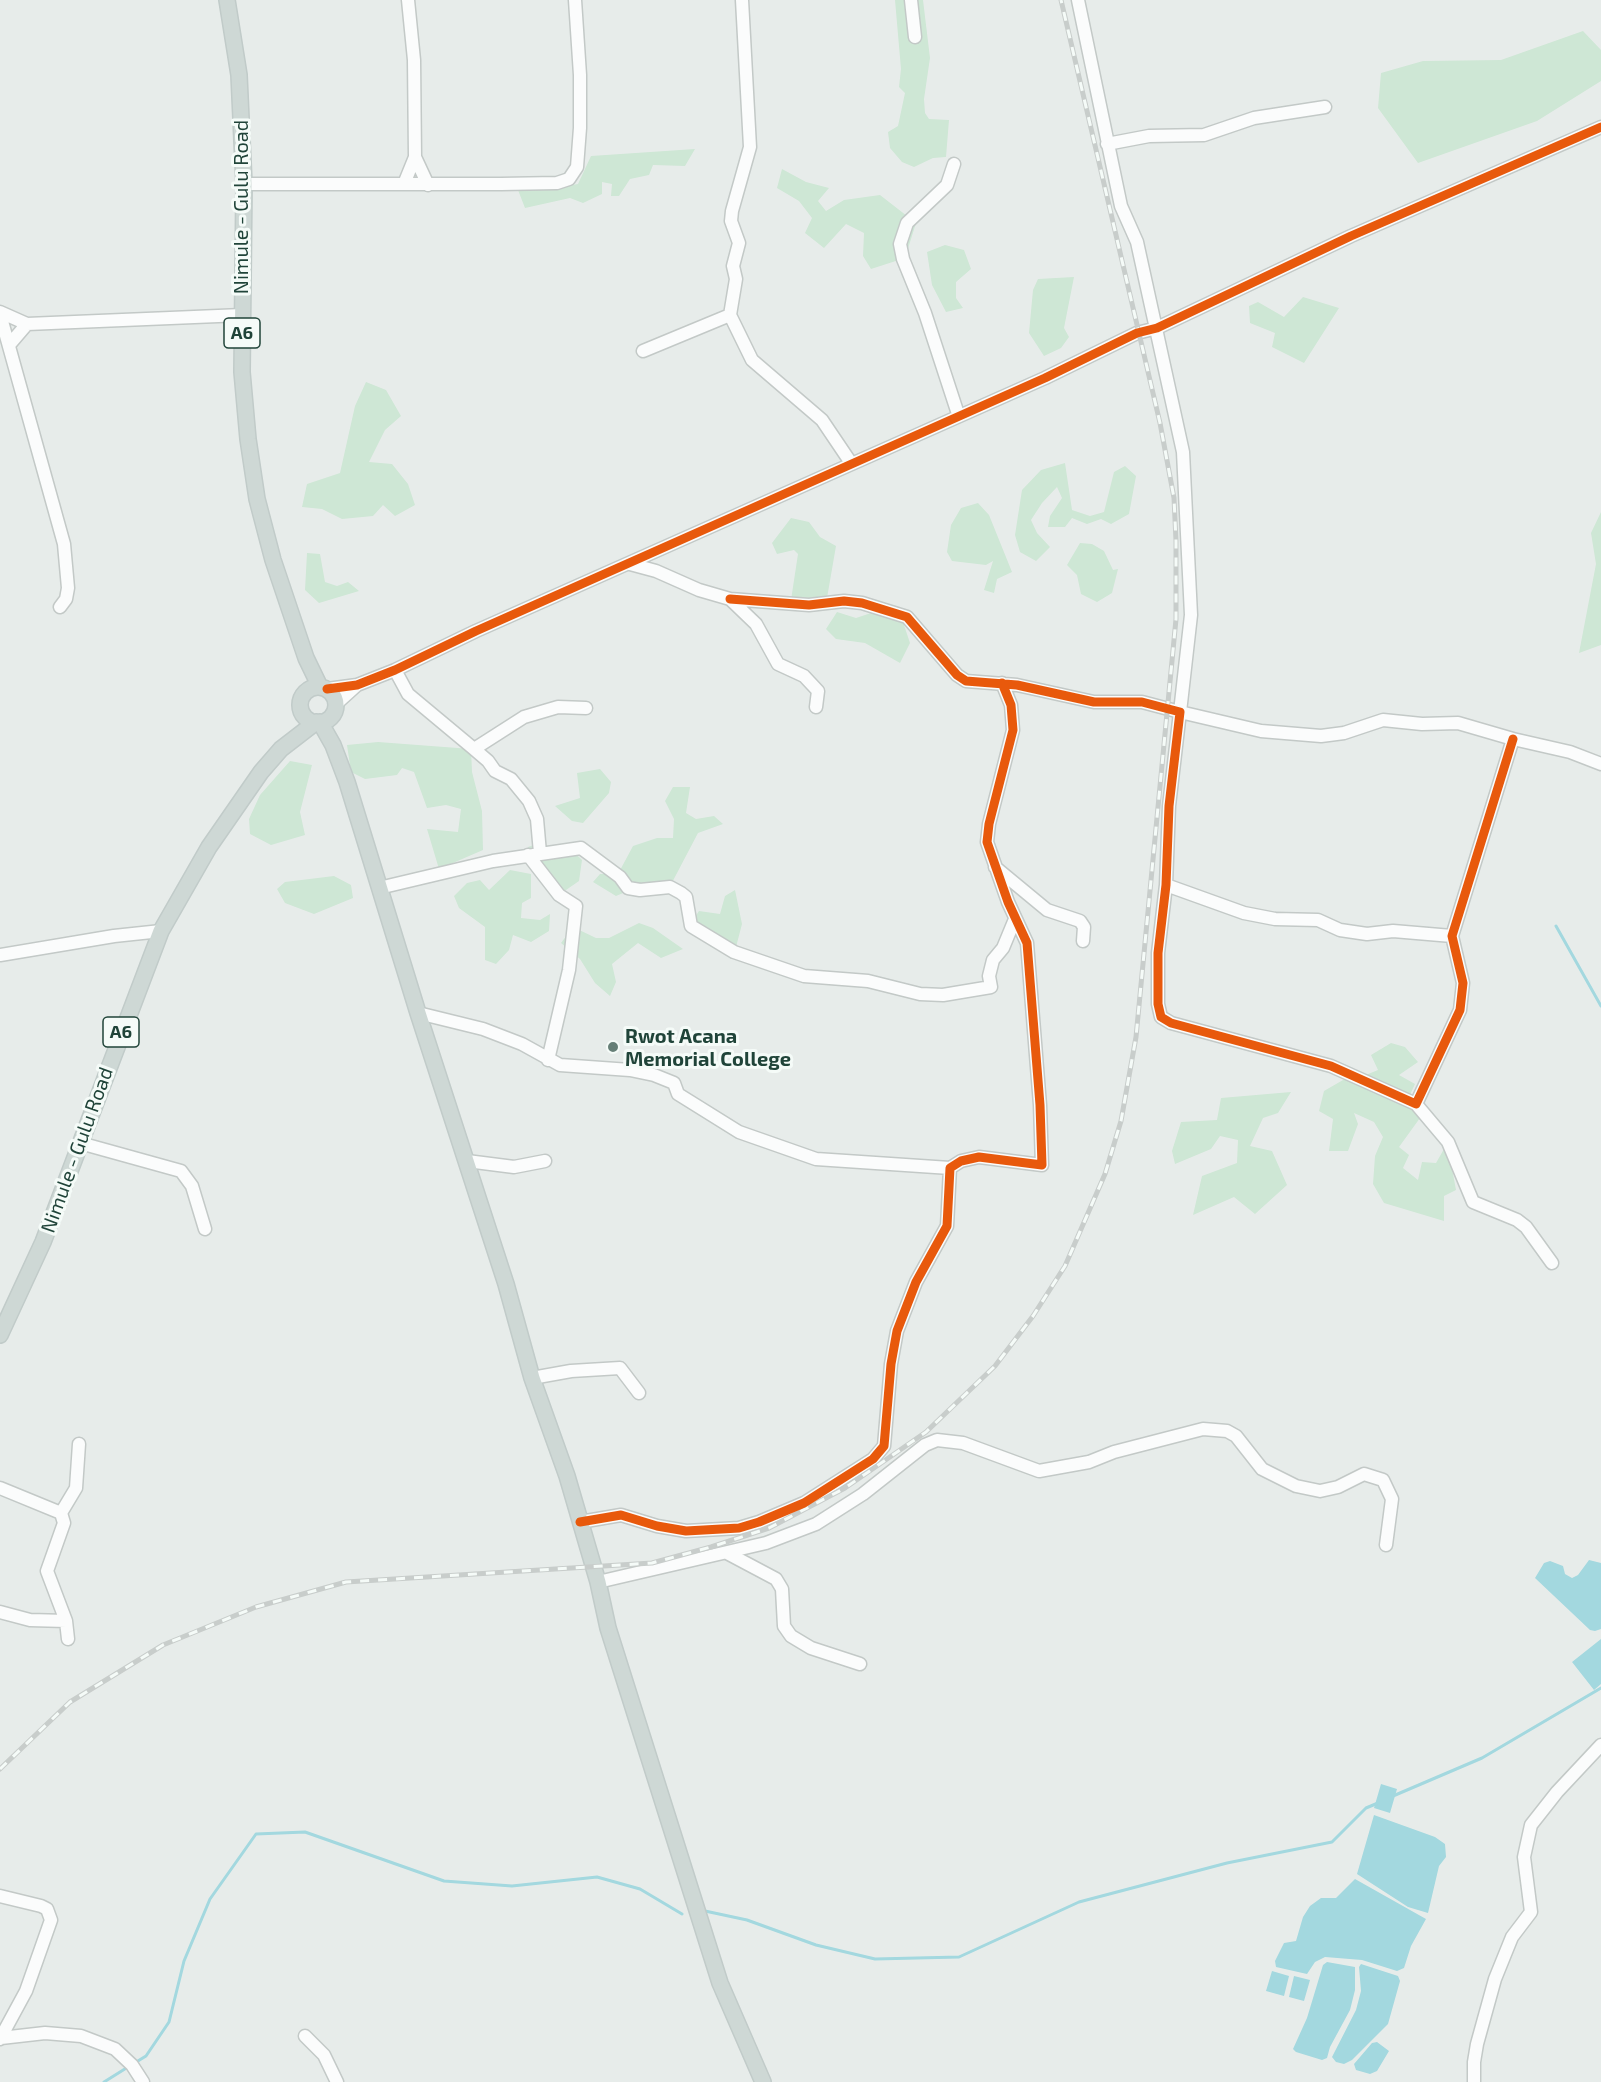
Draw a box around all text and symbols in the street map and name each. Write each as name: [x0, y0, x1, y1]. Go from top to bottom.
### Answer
street label: Nimule - Gulu Road: [229, 120, 253, 294]
road number: A6: [224, 318, 260, 348]
road number: A6: [103, 1017, 139, 1047]
place label: Rwot Acana Memorial College: [625, 1024, 791, 1071]
marker: Rwot Acana Memorial College: [606, 1040, 620, 1054]
street label: Nimule - Gulu Road: [36, 1064, 118, 1236]

